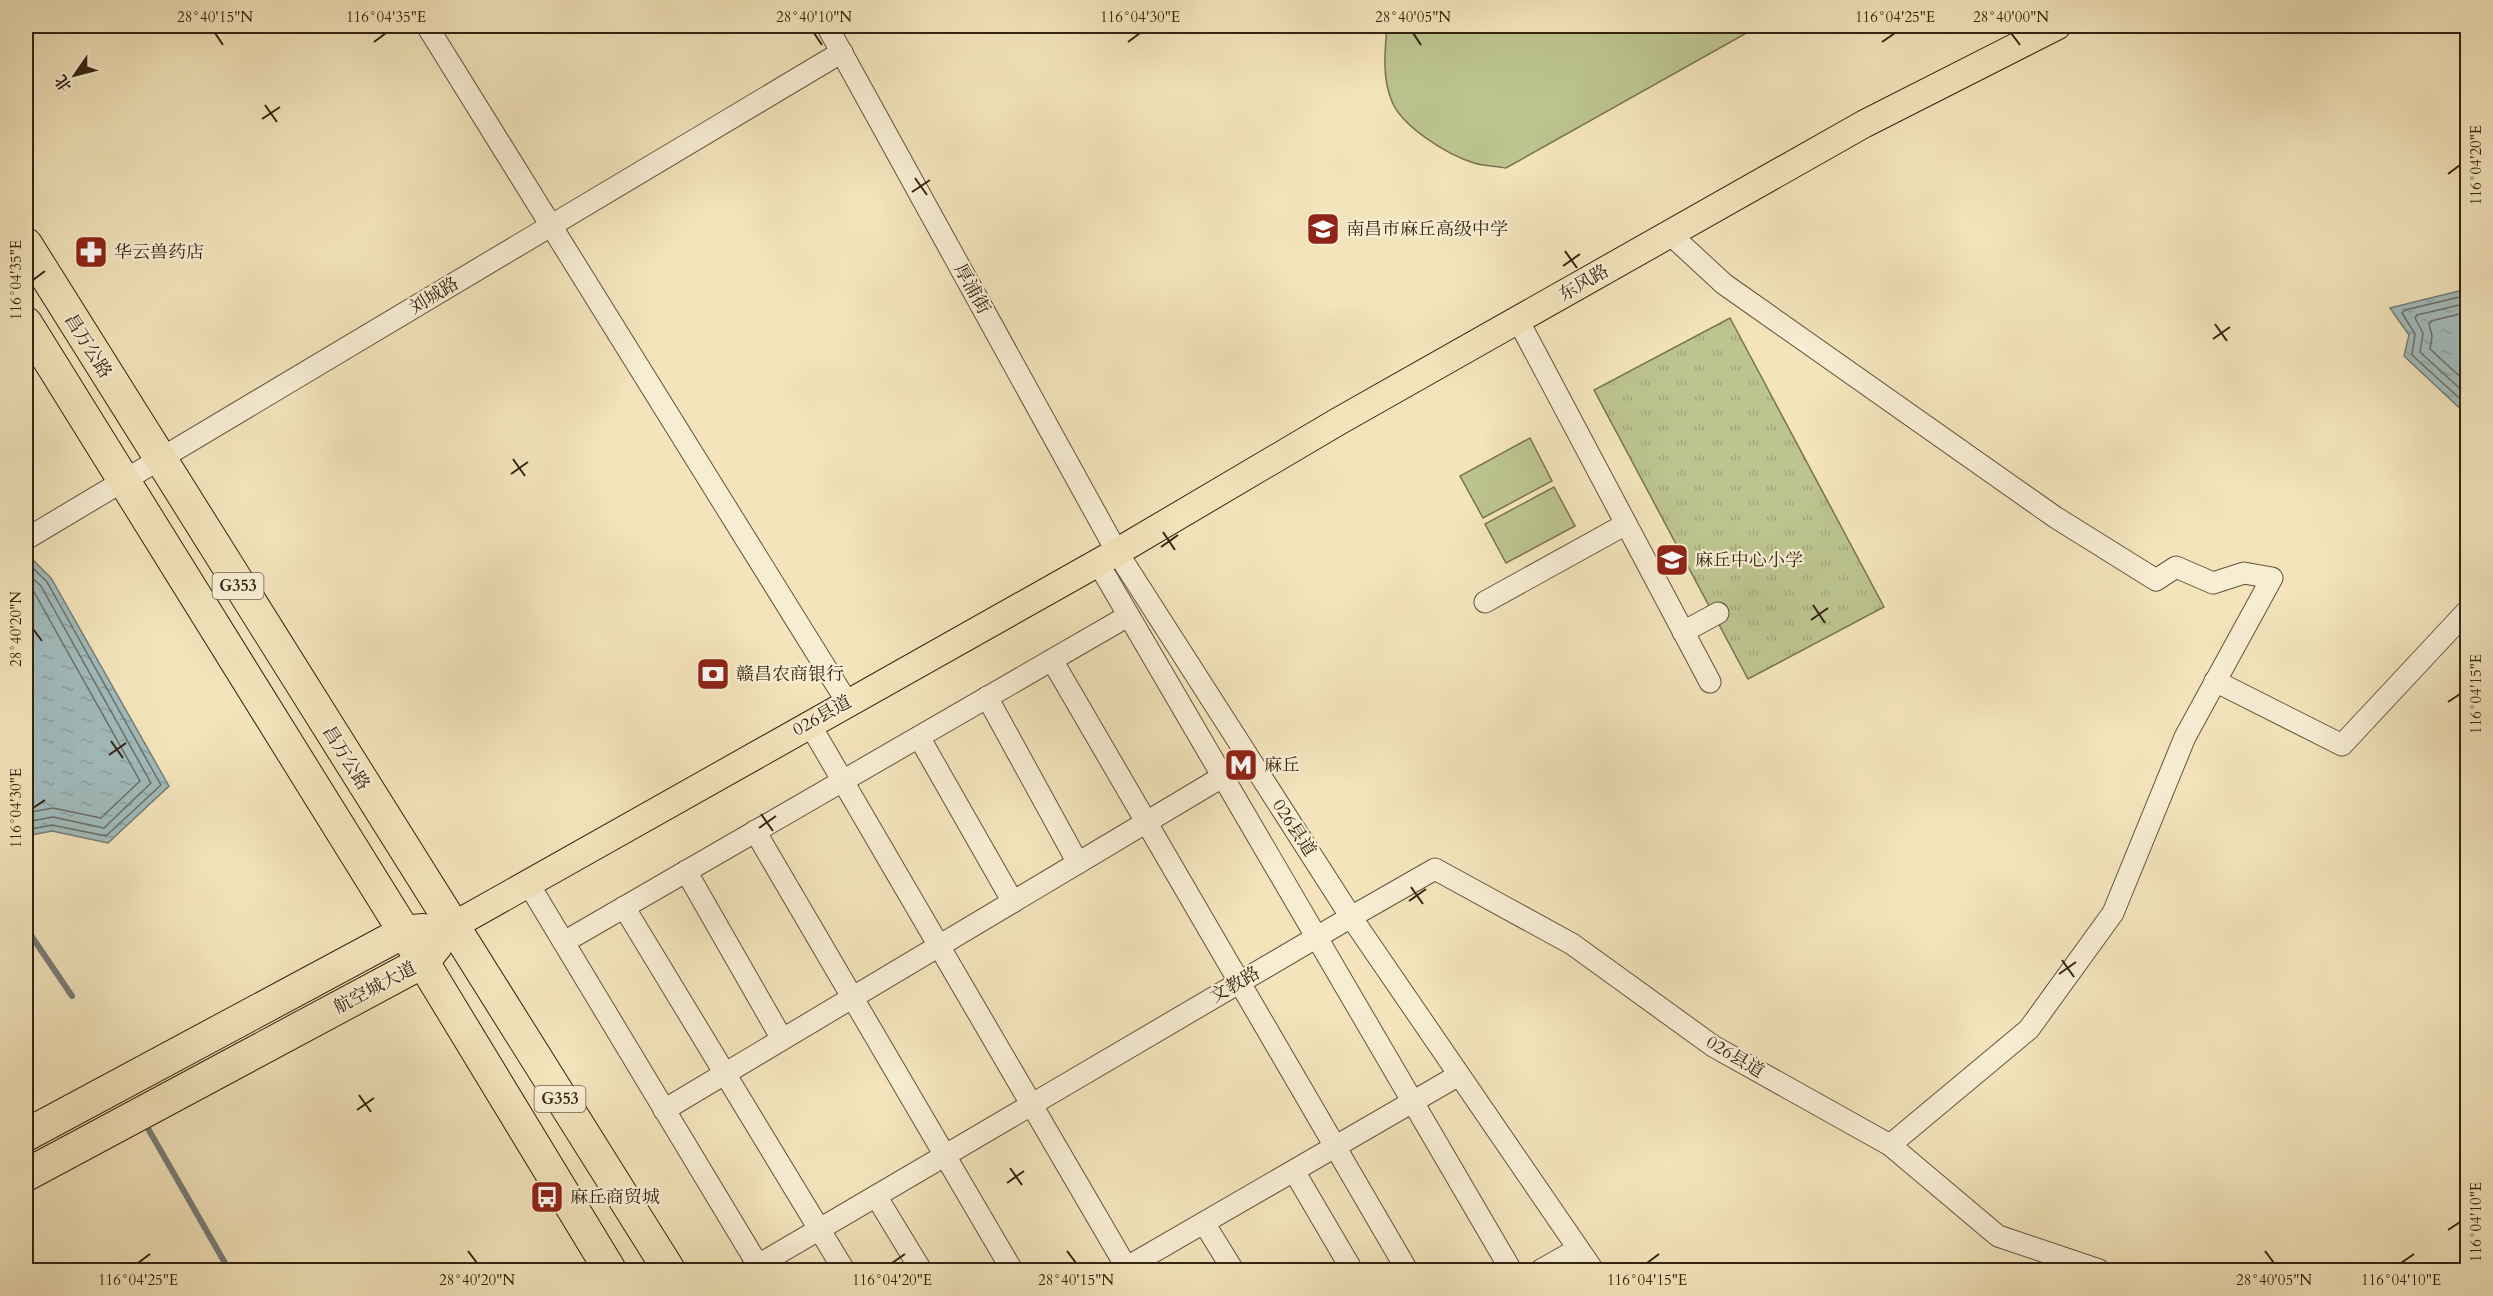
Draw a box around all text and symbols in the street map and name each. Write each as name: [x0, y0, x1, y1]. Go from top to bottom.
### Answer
text: 28°40'15"N: [177, 7, 253, 27]
text: 116°04'35"E: [346, 7, 426, 27]
text: 28°40'10"N: [776, 7, 852, 27]
text: 116°04'30"E: [1100, 7, 1180, 27]
text: 28°40'05"N: [1375, 7, 1451, 27]
text: 116°04'25"E: [1855, 7, 1935, 27]
text: 28°40'00"N: [1973, 7, 2049, 27]
north arrow: [45, 45, 105, 105]
text: 北: [50, 70, 77, 96]
text: 116°04'20"E: [2466, 125, 2486, 205]
school or university icon: 南昌市麻丘高级中学: [1305, 211, 1341, 247]
place label: 南昌市麻丘高级中学: [1346, 217, 1508, 242]
pharmacy icon: 华云兽药店: [73, 234, 109, 270]
text: 116°04'35"E: [6, 240, 26, 320]
place label: 华云兽药店: [114, 240, 204, 265]
street label: 厚浦街: [948, 259, 996, 319]
street label: 东风路: [1554, 259, 1614, 307]
street label: 刘城路: [404, 271, 464, 321]
street label: 昌万公路: [58, 309, 118, 383]
school or university icon: 麻丘中心小学: [1654, 542, 1690, 578]
place label: 麻丘中心小学: [1695, 548, 1803, 573]
road number: G353: [212, 573, 264, 599]
text: 28°40'20"N: [6, 591, 26, 667]
text: 116°04'15"E: [2466, 654, 2486, 734]
bank icon: 赣昌农商银行: [695, 656, 731, 692]
place label: 赣昌农商银行: [736, 662, 844, 687]
street label: 026县道: [788, 690, 856, 742]
street label: 昌万公路: [316, 721, 376, 795]
metro station icon: 麻丘: [1223, 747, 1259, 783]
place label: 麻丘: [1264, 753, 1300, 778]
text: 116°04'30"E: [6, 768, 26, 848]
street label: 026县道: [1266, 794, 1322, 862]
street label: 航空城大道: [329, 956, 421, 1020]
street label: 文教路: [1205, 961, 1265, 1009]
street label: 026县道: [1701, 1030, 1769, 1084]
road number: G353: [534, 1086, 586, 1112]
bus stop icon: 麻丘商贸城: [529, 1179, 565, 1215]
text: 116°04'10"E: [2466, 1182, 2486, 1262]
place label: 麻丘商贸城: [570, 1185, 660, 1210]
text: 116°04'25"E: [98, 1270, 178, 1290]
text: 28°40'20"N: [439, 1270, 515, 1290]
text: 116°04'20"E: [852, 1270, 932, 1290]
text: 28°40'15"N: [1038, 1270, 1114, 1290]
text: 116°04'15"E: [1607, 1270, 1687, 1290]
text: 28°40'05"N: [2236, 1270, 2312, 1290]
text: 116°04'10"E: [2361, 1270, 2441, 1290]

